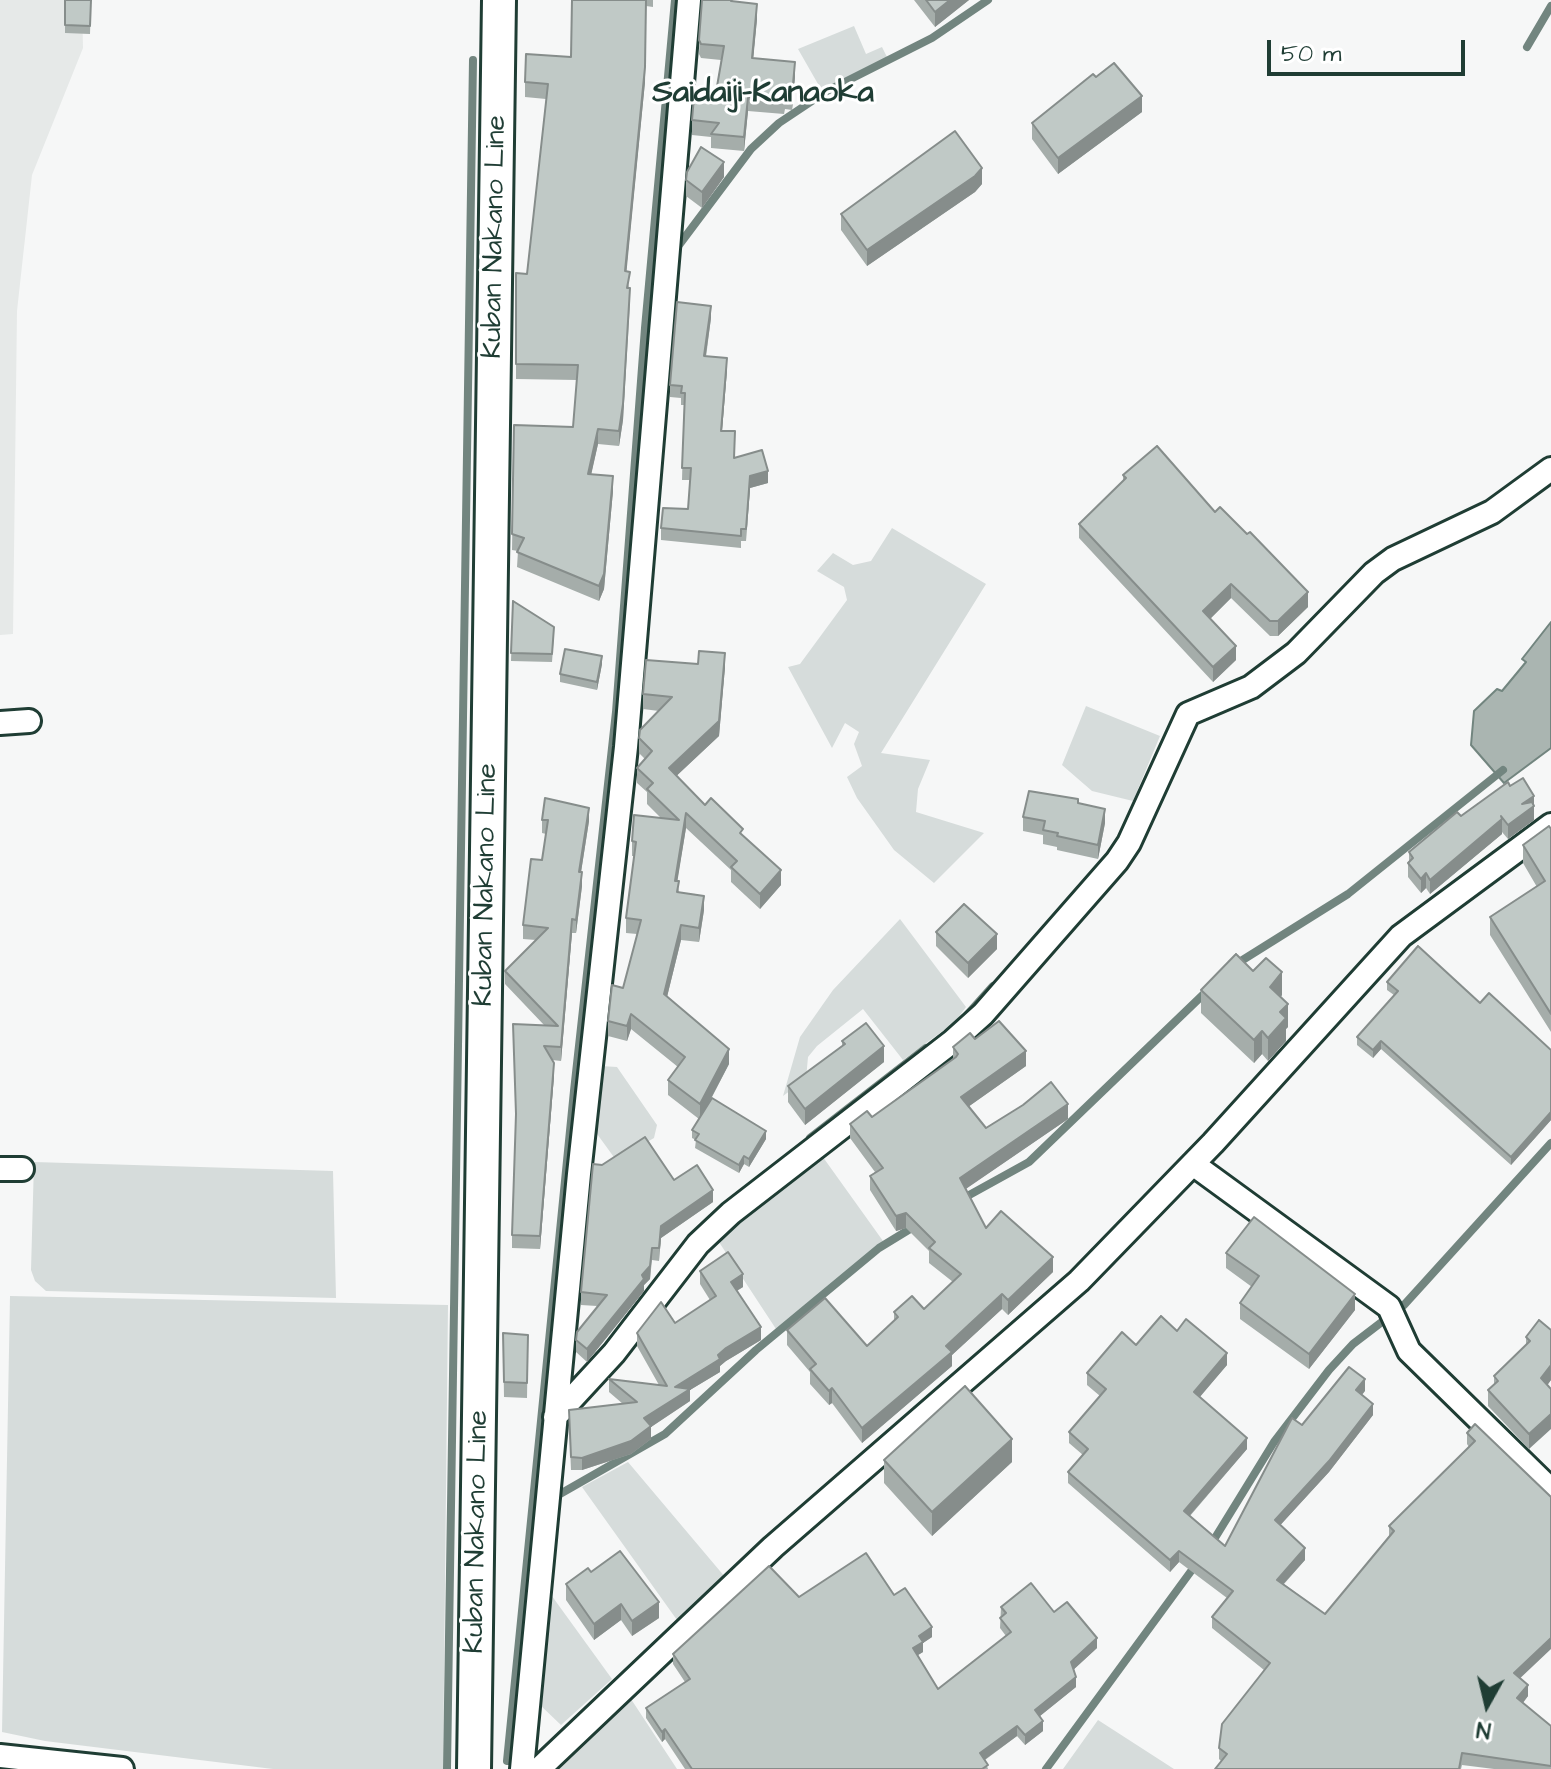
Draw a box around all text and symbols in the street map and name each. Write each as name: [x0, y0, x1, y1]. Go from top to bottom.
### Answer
scale bar: [1271, 24, 1469, 74]
text: 50 m: [1281, 37, 1341, 71]
district label: Saidaiji-Kanaoka: [652, 75, 874, 113]
street label: Kuban Nakano Line: [477, 115, 515, 359]
street label: Kuban Nakano Line: [468, 763, 506, 1007]
street label: Kuban Nakano Line: [459, 1410, 497, 1654]
north arrow: [1447, 1665, 1527, 1745]
text: N: [1475, 1713, 1493, 1746]

